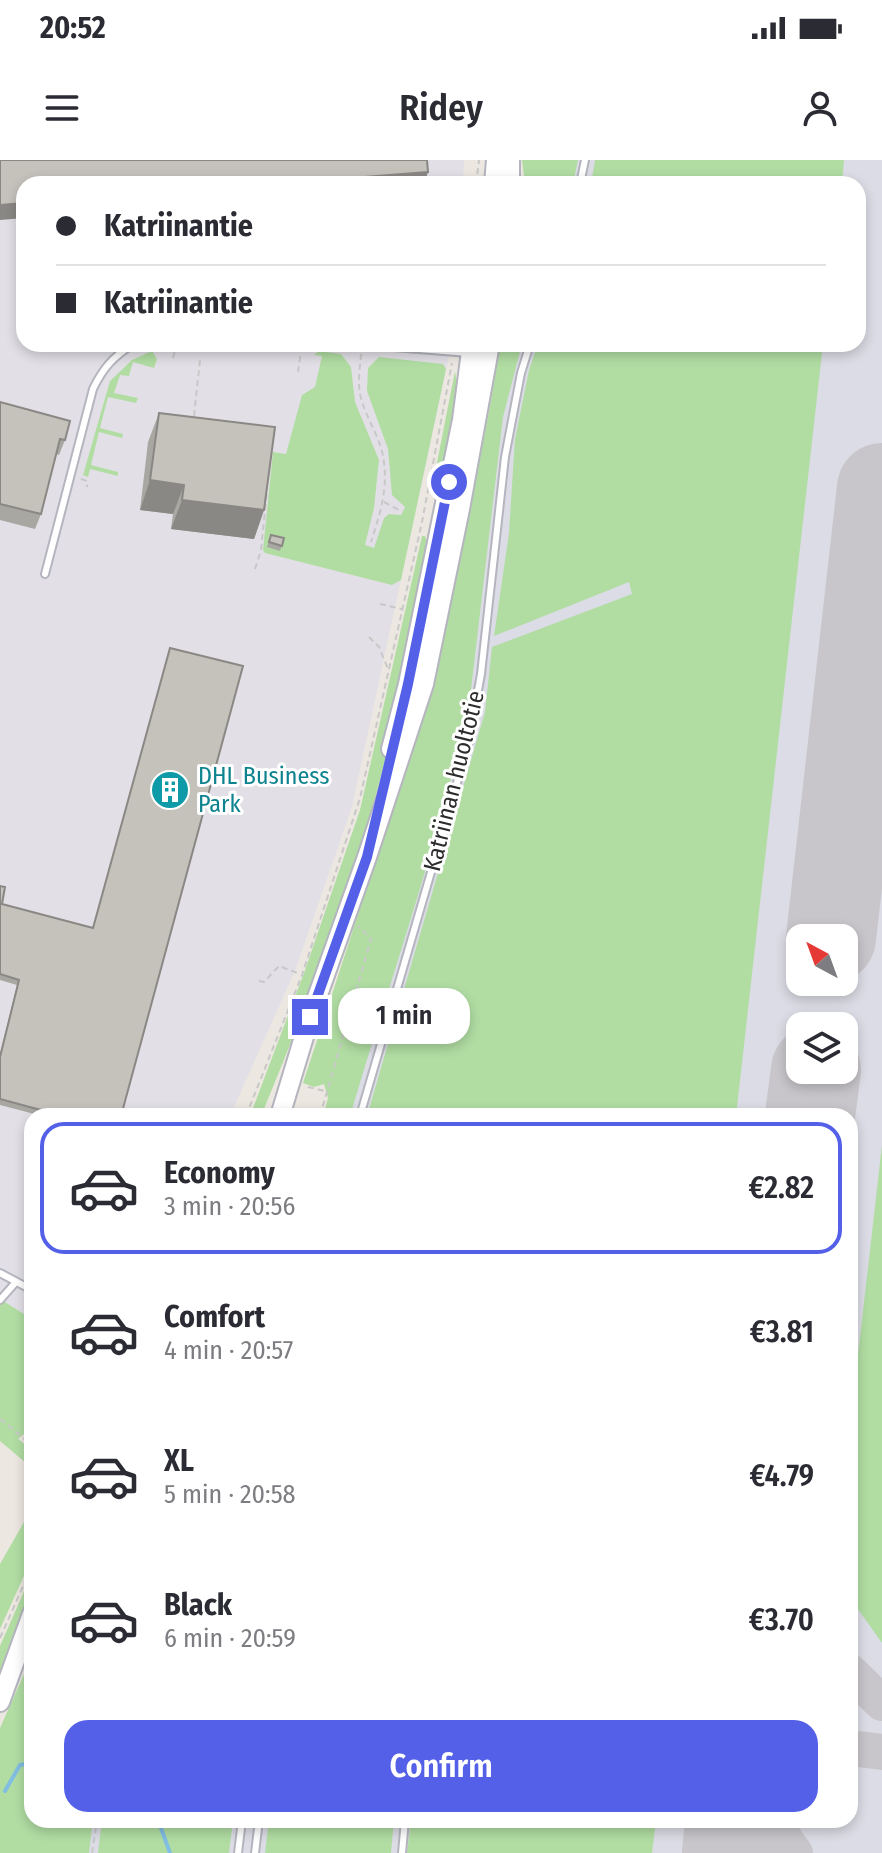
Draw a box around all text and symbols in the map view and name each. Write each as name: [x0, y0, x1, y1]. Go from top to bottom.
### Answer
text: 20:52: [40, 10, 106, 46]
icon: menu: [40, 86, 84, 130]
text: Ridey: [399, 86, 483, 130]
icon: person: [798, 86, 842, 130]
text: Katriinantie: [104, 208, 253, 244]
text: Katriinantie: [104, 285, 253, 321]
route start: [431, 464, 467, 500]
street label: Katriinan huoltotie: [418, 688, 490, 874]
place label: DHL Business Park: [198, 762, 330, 818]
building icon: DHL Business Park: [149, 769, 191, 811]
north arrow: [786, 924, 858, 996]
map controls: [786, 924, 858, 1084]
callout: 1 min: [338, 989, 470, 1045]
route end: [292, 999, 328, 1035]
text: 1 min: [376, 1000, 432, 1031]
button: layers: [786, 1012, 858, 1084]
icon: car: [68, 1152, 140, 1224]
text: Economy: [164, 1155, 275, 1191]
text: €2.82: [749, 1170, 814, 1206]
text: 3 min · 20:56: [164, 1191, 295, 1222]
icon: car: [68, 1296, 140, 1368]
text: Comfort: [164, 1299, 265, 1335]
text: €3.81: [750, 1314, 814, 1350]
text: 4 min · 20:57: [164, 1335, 293, 1366]
icon: car: [68, 1440, 140, 1512]
text: XL: [164, 1443, 194, 1479]
text: €4.79: [749, 1458, 814, 1494]
text: 5 min · 20:58: [164, 1479, 296, 1510]
icon: car: [68, 1584, 140, 1656]
text: Black: [164, 1587, 232, 1623]
text: €3.70: [749, 1602, 814, 1638]
text: 6 min · 20:59: [164, 1623, 296, 1654]
button: Confirm: [64, 1720, 818, 1812]

